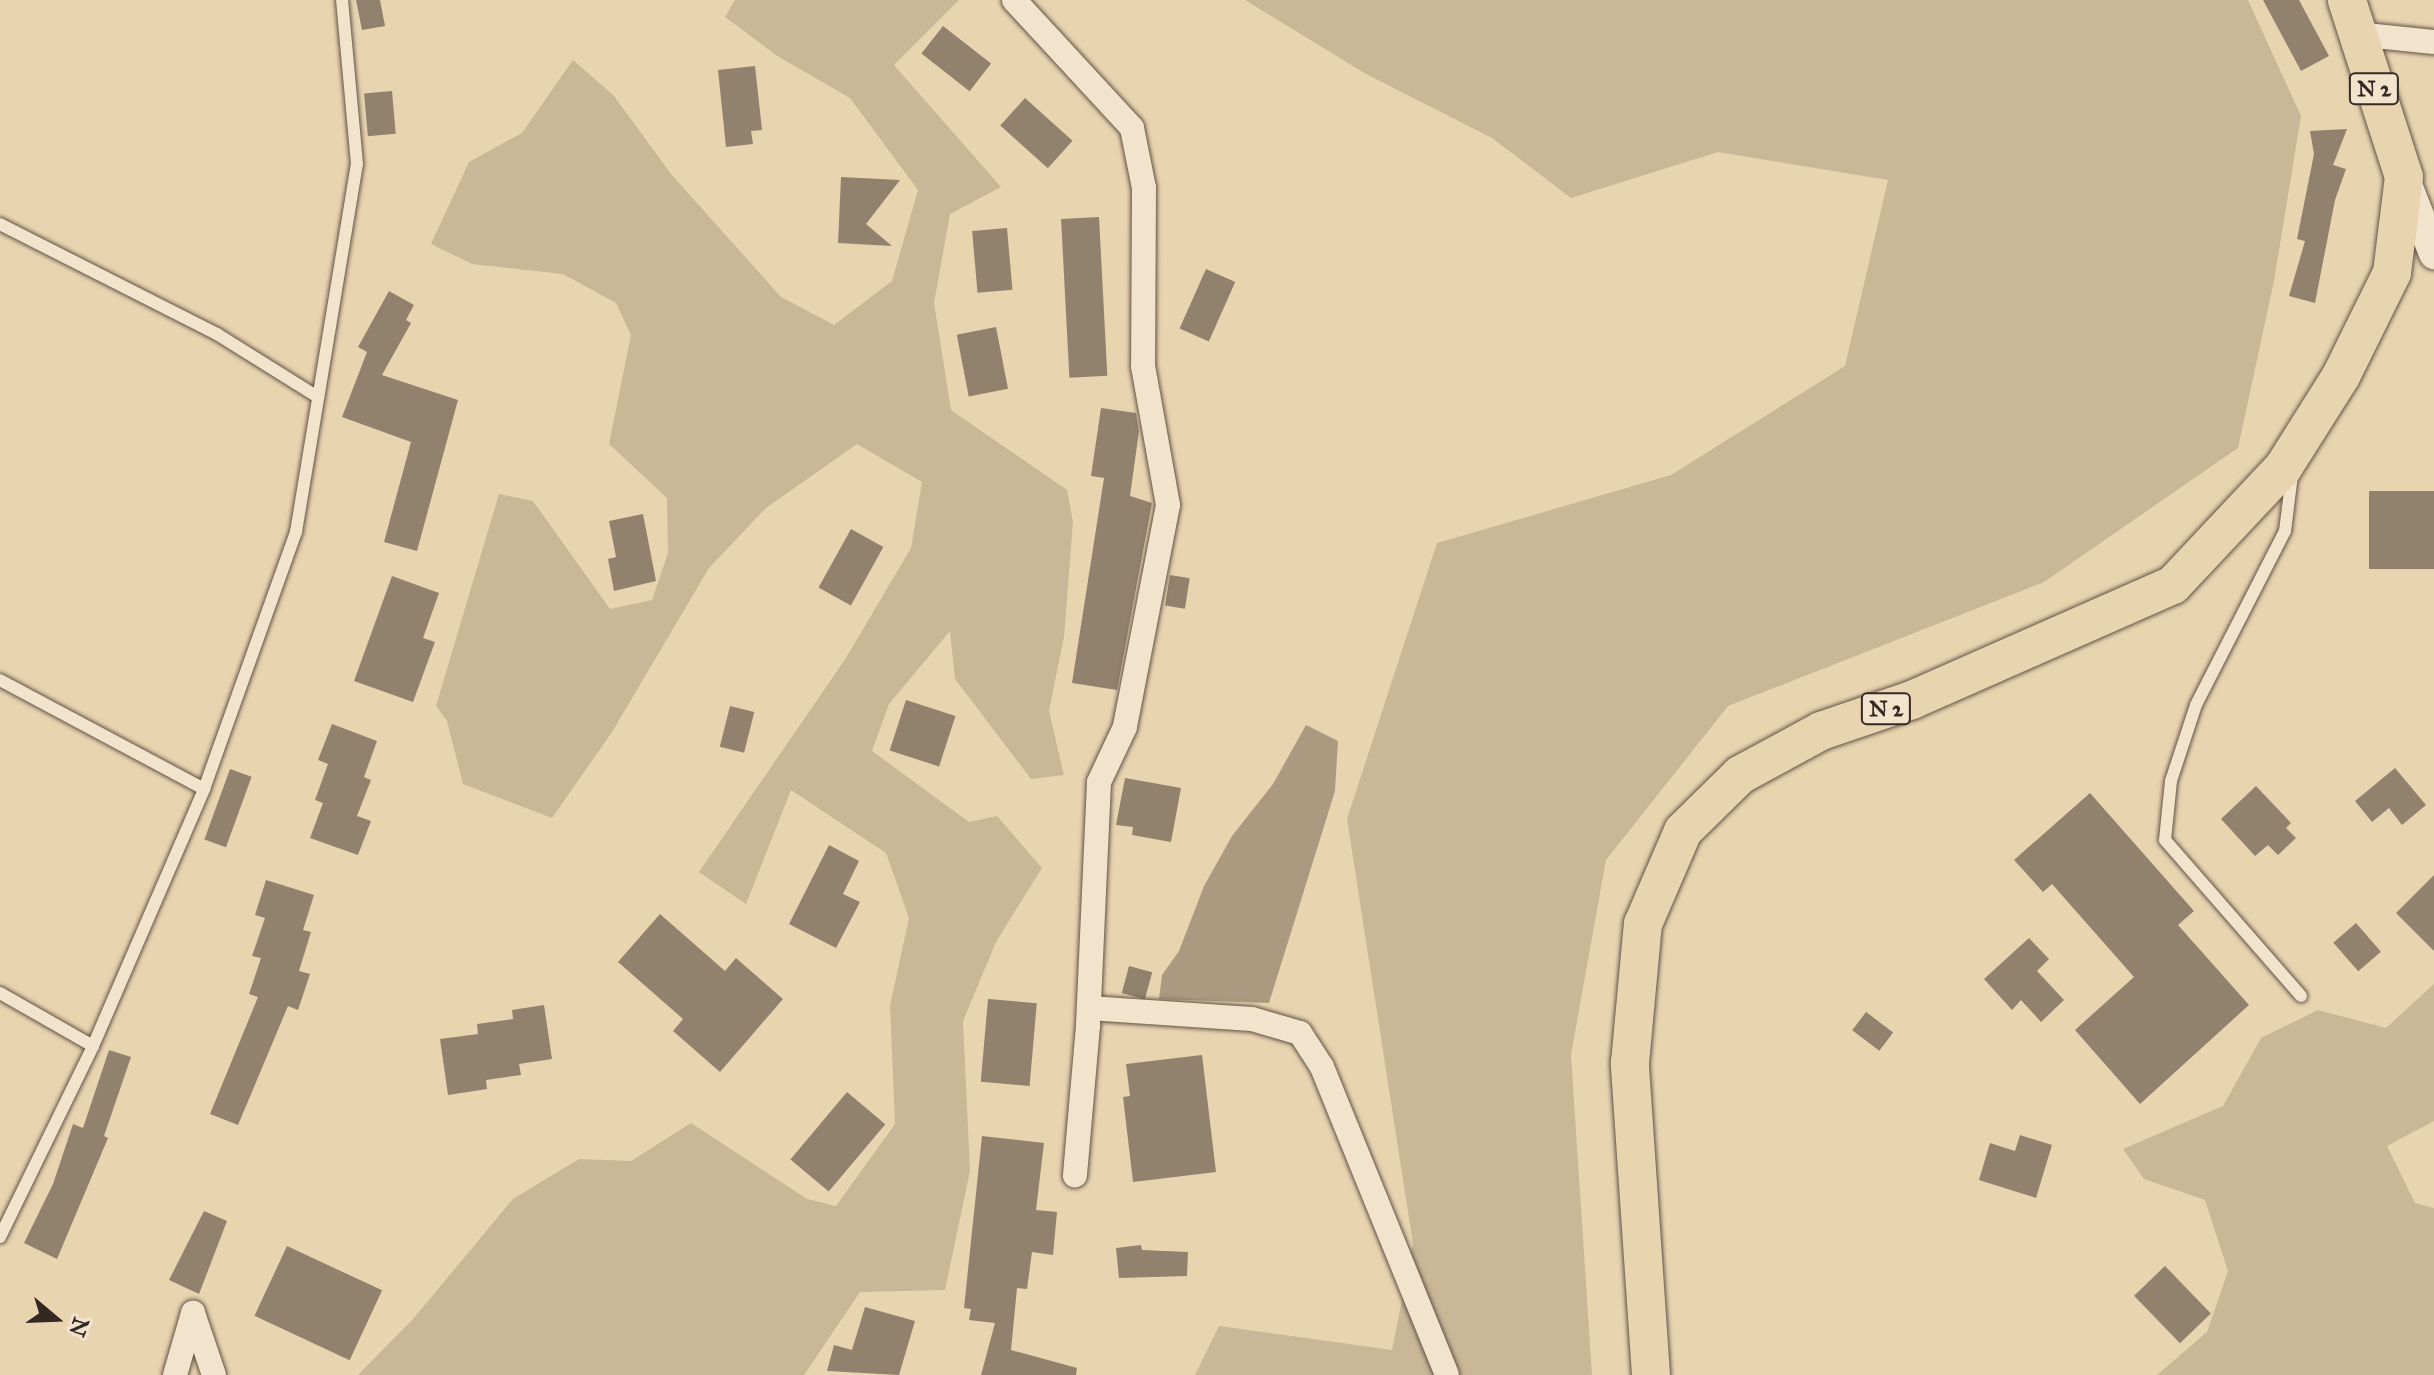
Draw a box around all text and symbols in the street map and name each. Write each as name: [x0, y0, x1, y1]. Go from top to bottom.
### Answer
road number: N 2: [2348, 71, 2400, 107]
road number: N 2: [1860, 691, 1912, 727]
north arrow: [16, 1279, 96, 1359]
text: N: [63, 1314, 95, 1340]

